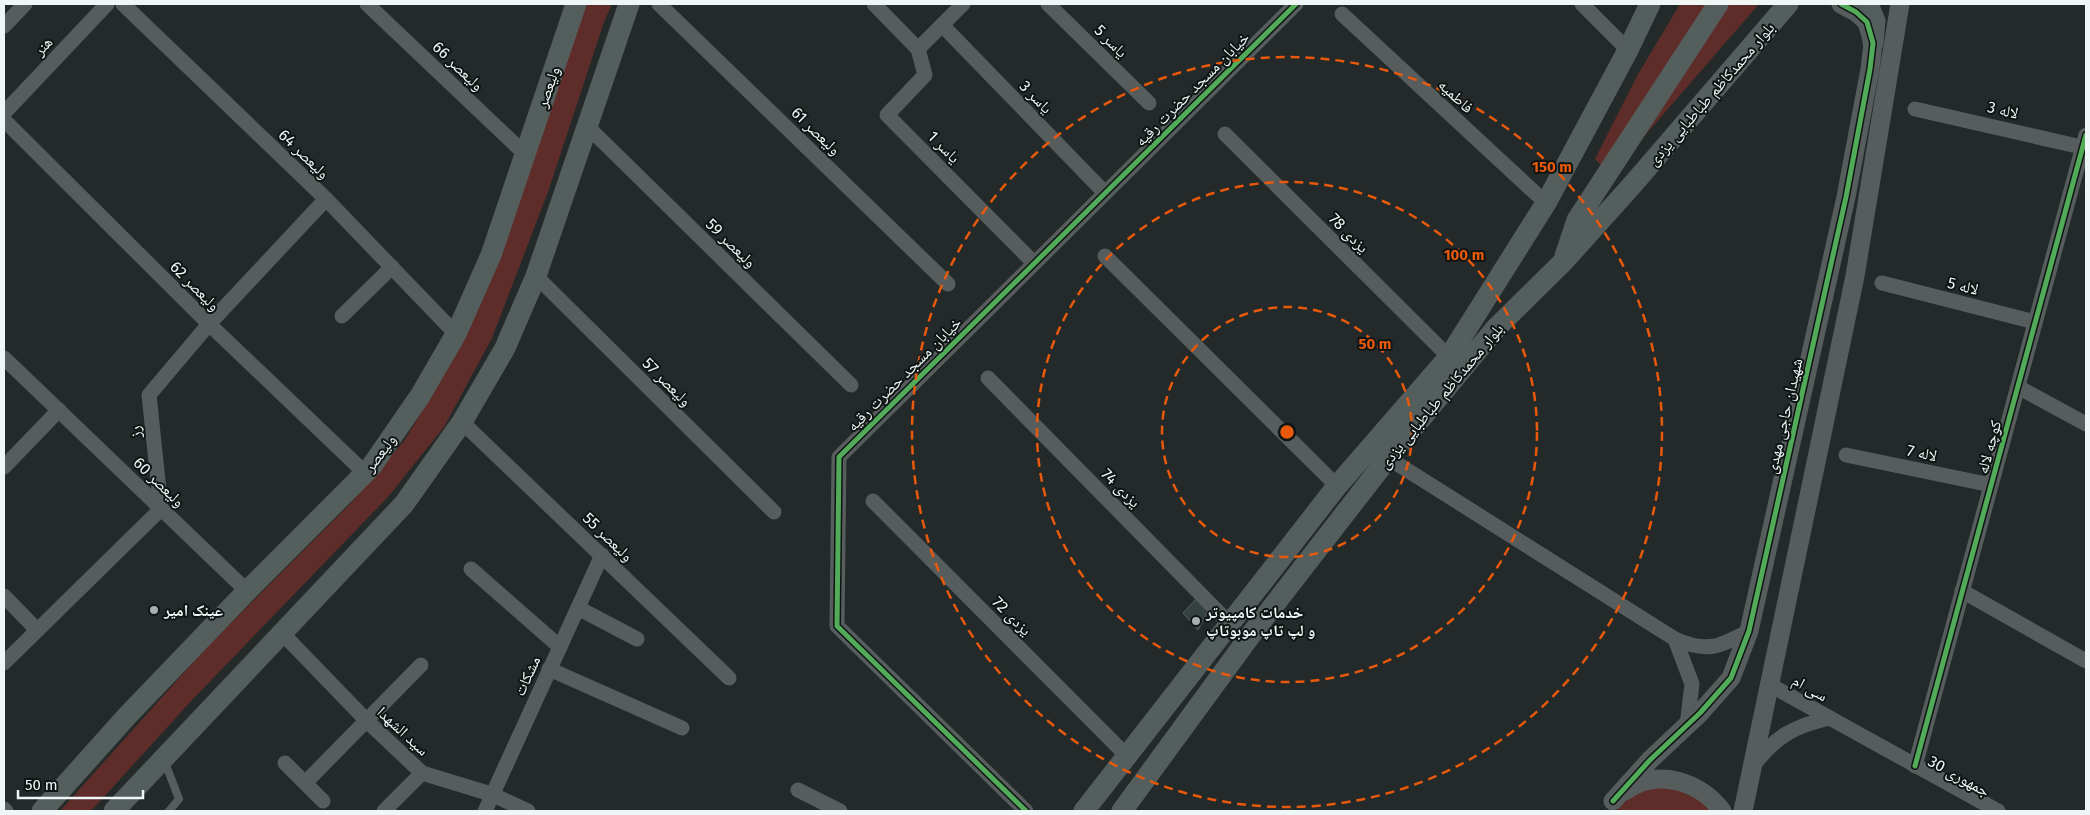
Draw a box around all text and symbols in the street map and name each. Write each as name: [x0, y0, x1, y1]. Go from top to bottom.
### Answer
street label: بلوار محمدکاظم طباطبایی یزدی: [1644, 18, 1779, 170]
street label: یاسر 5: [1091, 21, 1131, 61]
street label: خیابان مسجد حضرت رقیه: [1131, 28, 1254, 151]
street label: هنر: [29, 32, 57, 60]
street label: ولیعصر 66: [429, 37, 487, 95]
street label: ولیعصر: [532, 64, 564, 111]
street label: فاطمیه: [1435, 75, 1477, 117]
street label: یاسر 3: [1016, 76, 1056, 118]
street label: لاله 3: [1986, 97, 2020, 123]
street label: ولیعصر 61: [787, 103, 845, 159]
street label: ولیعصر 64: [275, 125, 333, 183]
street label: یاسر 1: [924, 127, 964, 167]
text: 150 m: [1532, 158, 1572, 176]
street label: یزدی 78: [1324, 209, 1373, 258]
street label: ولیعصر 59: [702, 214, 760, 272]
text: 100 m: [1444, 246, 1484, 264]
street label: ولیعصر 62: [166, 257, 224, 315]
street label: لاله 5: [1946, 273, 1980, 299]
street label: خیابان مسجد حضرت رقیه: [843, 313, 966, 436]
street label: بلوار محمدکاظم طباطبایی یزدی: [1375, 319, 1508, 473]
text: 50 m: [1358, 335, 1392, 353]
street label: ولیعصر 57: [639, 354, 695, 410]
street label: شهیدان حاجی مهدی: [1761, 356, 1807, 476]
street label: کوچه لاله: [1973, 418, 2005, 476]
centre of rings: [1278, 423, 1296, 441]
street label: رز: [125, 425, 145, 440]
street label: ولیعصر: [359, 430, 400, 476]
street label: لاله 7: [1905, 441, 1939, 465]
street label: ولیعصر 60: [129, 453, 189, 511]
street label: یزدی 74: [1097, 464, 1145, 512]
street label: ولیعصر 55: [579, 509, 637, 565]
street label: یزدی 72: [988, 592, 1036, 640]
place label: عینک امیر: [163, 601, 223, 620]
place label: خدمات کامپیوتر و لپ تاپ موبوتاپ: [1205, 603, 1315, 640]
marker: عینک امیر: [148, 604, 160, 616]
marker: خدمات کامپیوتر و لپ تاپ موبوتاپ: [1190, 615, 1202, 627]
street label: مشکات: [510, 653, 544, 699]
street label: سی ام: [1789, 671, 1831, 706]
street label: سید الشهدا: [373, 702, 433, 760]
street label: جمهوری 30: [1924, 751, 1993, 802]
scale bar: [18, 768, 142, 800]
text: 50 m: [25, 776, 58, 794]

